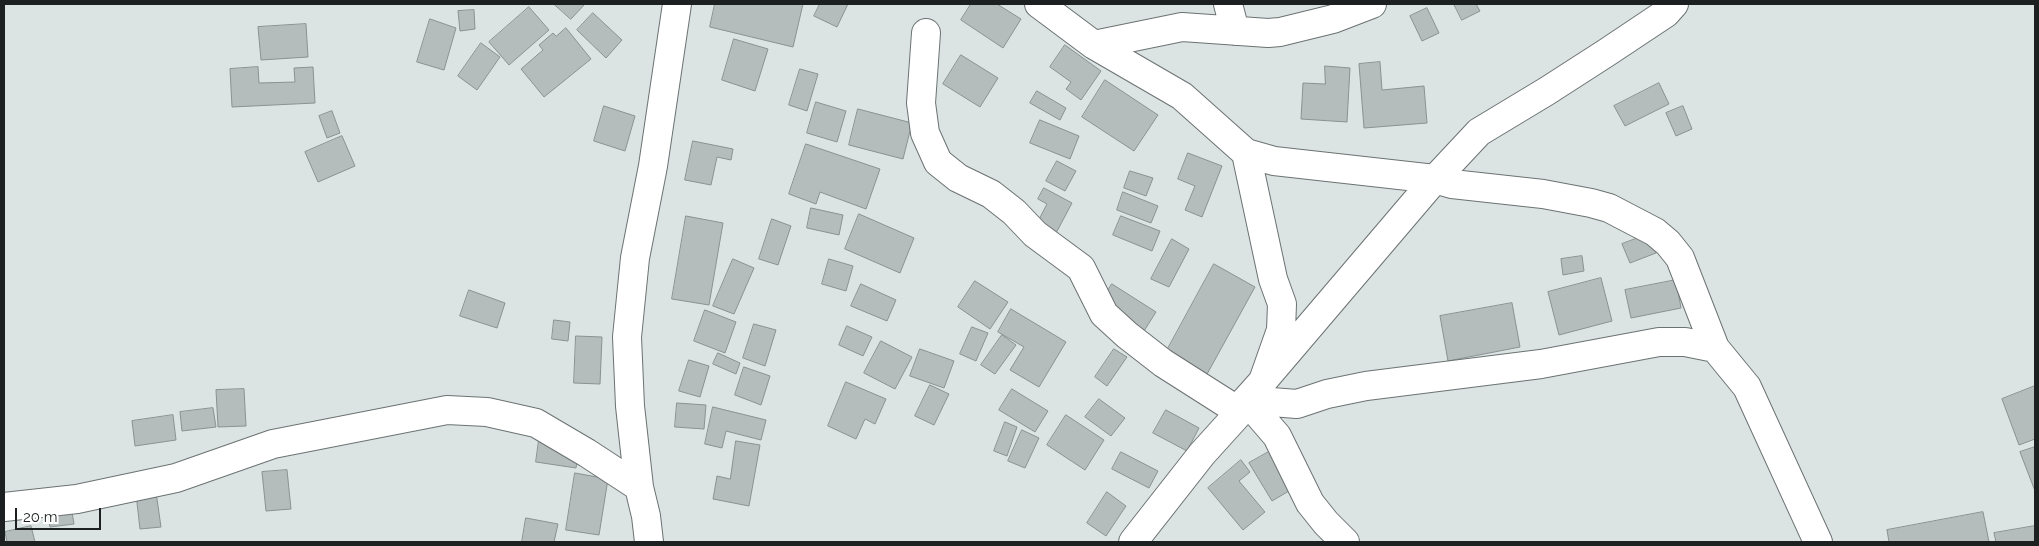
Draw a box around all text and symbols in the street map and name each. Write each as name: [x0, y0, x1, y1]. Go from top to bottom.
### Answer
scale bar: [18, 498, 104, 530]
text: 20 m: [23, 508, 58, 526]

